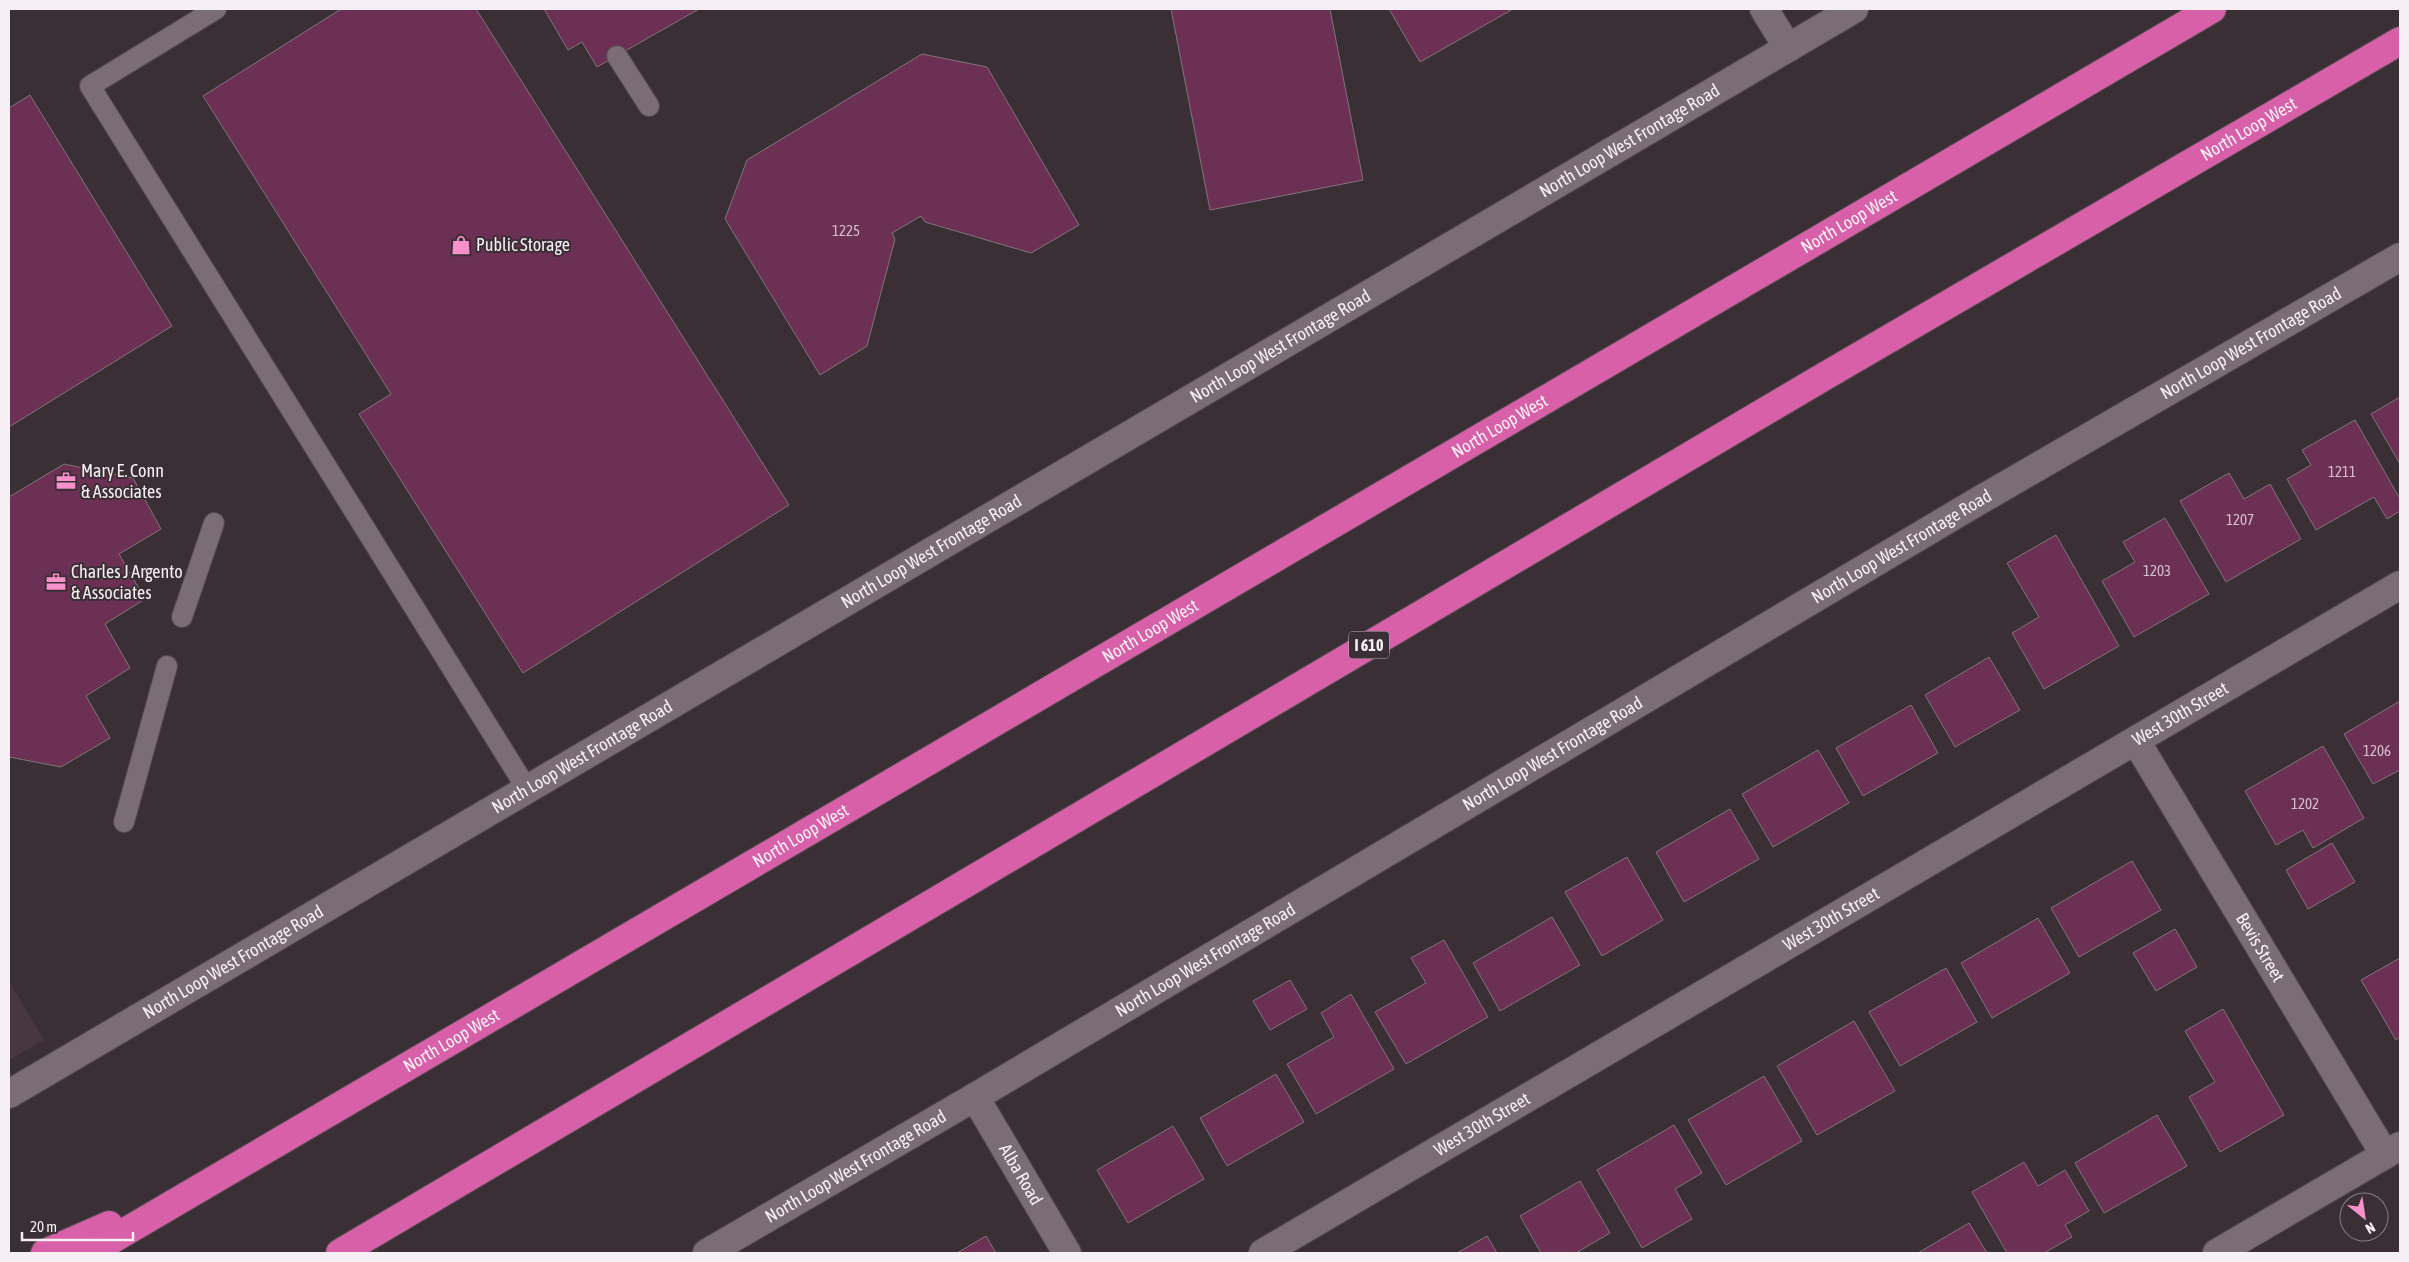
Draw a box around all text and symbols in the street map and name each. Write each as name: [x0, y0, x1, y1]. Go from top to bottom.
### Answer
street label: North Loop West Frontage Road: [1535, 79, 1723, 202]
street label: North Loop West: [2197, 93, 2300, 165]
street label: North Loop West: [1797, 185, 1901, 258]
house number: 1225: [832, 222, 860, 239]
shop icon: Public Storage: [450, 234, 472, 256]
place label: Public Storage: [476, 234, 570, 255]
street label: North Loop West Frontage Road: [2156, 282, 2345, 403]
street label: North Loop West Frontage Road: [1186, 285, 1374, 407]
street label: North Loop West: [1448, 390, 1551, 462]
place label: Mary E. Conn & Associates: [81, 460, 164, 502]
house number: 1211: [2328, 463, 2356, 480]
office icon: Mary E. Conn & Associates: [55, 470, 77, 492]
street label: North Loop West Frontage Road: [1808, 485, 1995, 608]
street label: North Loop West Frontage Road: [837, 490, 1025, 612]
house number: 1207: [2226, 511, 2254, 528]
place label: Charles J Argento & Associates: [71, 561, 183, 603]
house number: 1203: [2143, 562, 2171, 579]
office icon: Charles J Argento & Associates: [45, 571, 67, 593]
street label: North Loop West: [1098, 594, 1202, 667]
road number: I 610: [1349, 632, 1389, 658]
street label: West 30th Street: [2128, 677, 2232, 750]
street label: North Loop West Frontage Road: [1459, 692, 1646, 815]
street label: North Loop West Frontage Road: [488, 695, 676, 818]
house number: 1206: [2363, 742, 2391, 759]
house number: 1202: [2291, 795, 2319, 812]
street label: North Loop West: [749, 799, 852, 872]
street label: West 30th Street: [1779, 882, 1883, 955]
street label: North Loop West Frontage Road: [1111, 898, 1299, 1021]
street label: North Loop West Frontage Road: [139, 901, 327, 1023]
street label: Bevis Street: [2232, 909, 2289, 985]
street label: North Loop West: [399, 1004, 503, 1077]
street label: West 30th Street: [1430, 1088, 1533, 1160]
street label: North Loop West Frontage Road: [761, 1105, 950, 1227]
street label: Alba Road: [995, 1140, 1047, 1209]
north arrow: [2339, 1192, 2389, 1242]
scale bar: [22, 1210, 134, 1242]
text: 20 m: [30, 1218, 57, 1235]
text: N: [2363, 1219, 2378, 1237]

